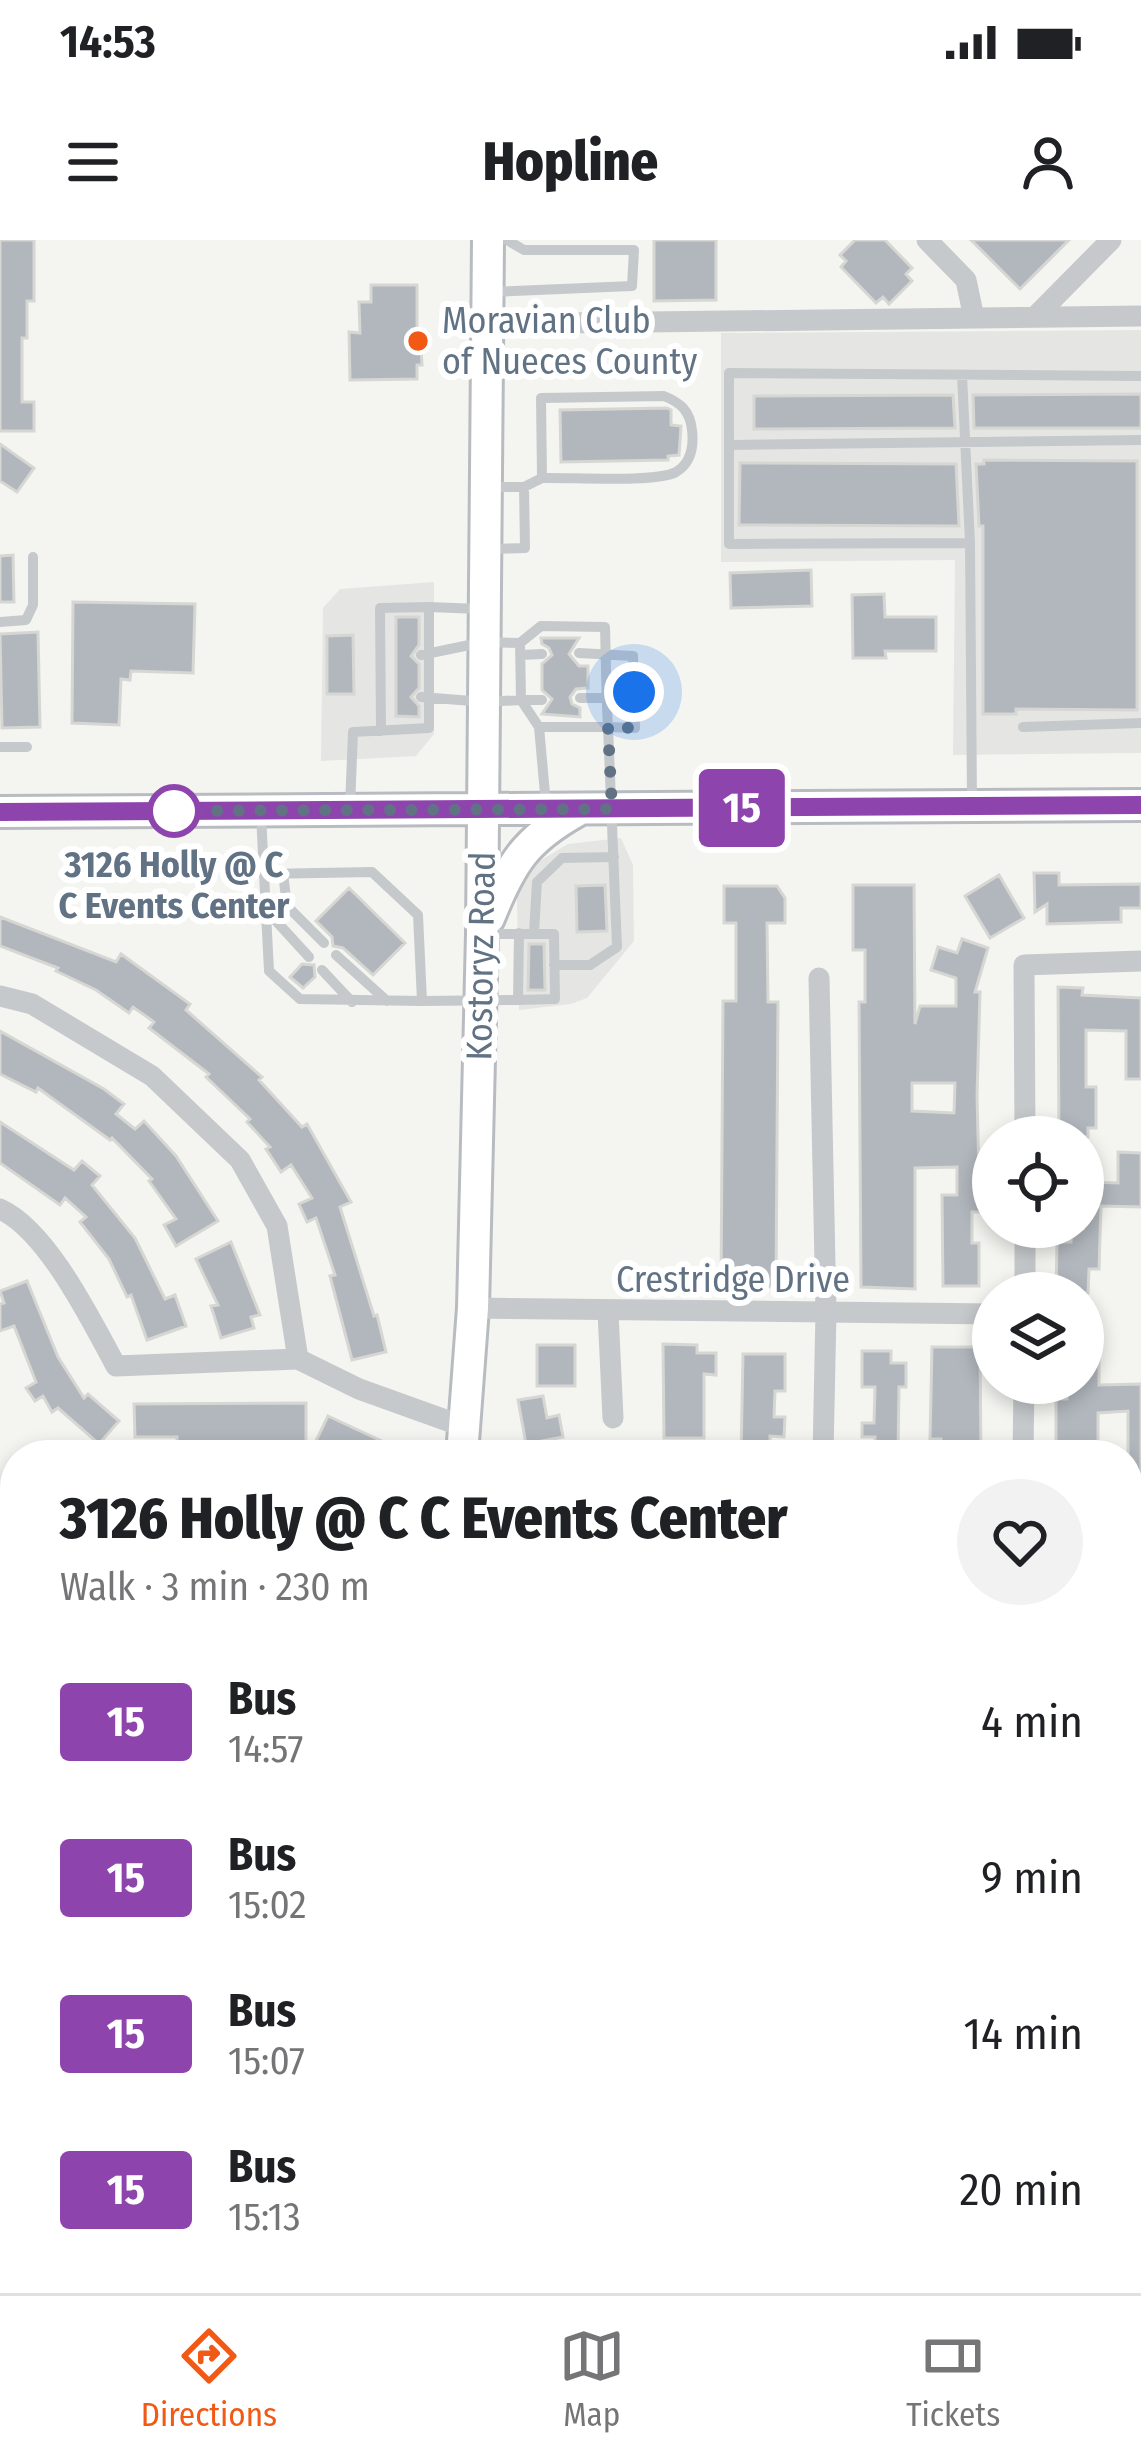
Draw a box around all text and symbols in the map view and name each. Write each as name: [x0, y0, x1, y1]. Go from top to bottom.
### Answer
text: 14:53: [60, 15, 156, 69]
icon: menu: [60, 129, 126, 195]
icon: person: [1015, 129, 1081, 195]
text: Hopline: [483, 130, 658, 194]
place label: Moravian Club of Nueces County: [442, 299, 697, 384]
marker: Moravian Club of Nueces County: [405, 328, 431, 354]
your location: [604, 662, 664, 722]
line badge: 15: [688, 769, 796, 847]
text: 15: [723, 783, 761, 833]
marker: 3126 Holly @ C C Events Center: [149, 786, 199, 836]
place label: 3126 Holly @ C C Events Center: [58, 843, 290, 928]
street label: Kostoryz Road: [457, 851, 505, 1061]
map controls: [972, 1116, 1104, 1404]
button: locate: [972, 1116, 1104, 1248]
street label: Crestridge Drive: [616, 1258, 850, 1302]
button: layers: [972, 1272, 1104, 1404]
button: heart: [957, 1479, 1083, 1605]
text: 3126 Holly @ C C Events Center: [60, 1485, 787, 1553]
text: Walk · 3 min · 230 m: [60, 1564, 370, 1610]
text: Bus: [228, 1672, 296, 1726]
text: 4 min: [981, 1695, 1083, 1749]
text: 15: [107, 1697, 145, 1747]
text: 14:57: [228, 1726, 303, 1772]
text: Bus: [228, 1828, 296, 1882]
text: 9 min: [981, 1851, 1083, 1905]
text: 15: [107, 1853, 145, 1903]
text: 15:02: [228, 1882, 306, 1928]
text: Bus: [228, 1984, 296, 2038]
text: 14 min: [963, 2007, 1083, 2061]
text: 15: [107, 2009, 145, 2059]
text: 15:07: [228, 2038, 305, 2084]
text: Bus: [228, 2140, 296, 2194]
text: 20 min: [959, 2163, 1083, 2217]
text: 15: [107, 2165, 145, 2215]
text: 15:13: [228, 2194, 301, 2240]
tab: Directions: [141, 2323, 277, 2435]
tab: Map: [559, 2323, 625, 2435]
tab: Tickets: [906, 2323, 1000, 2435]

